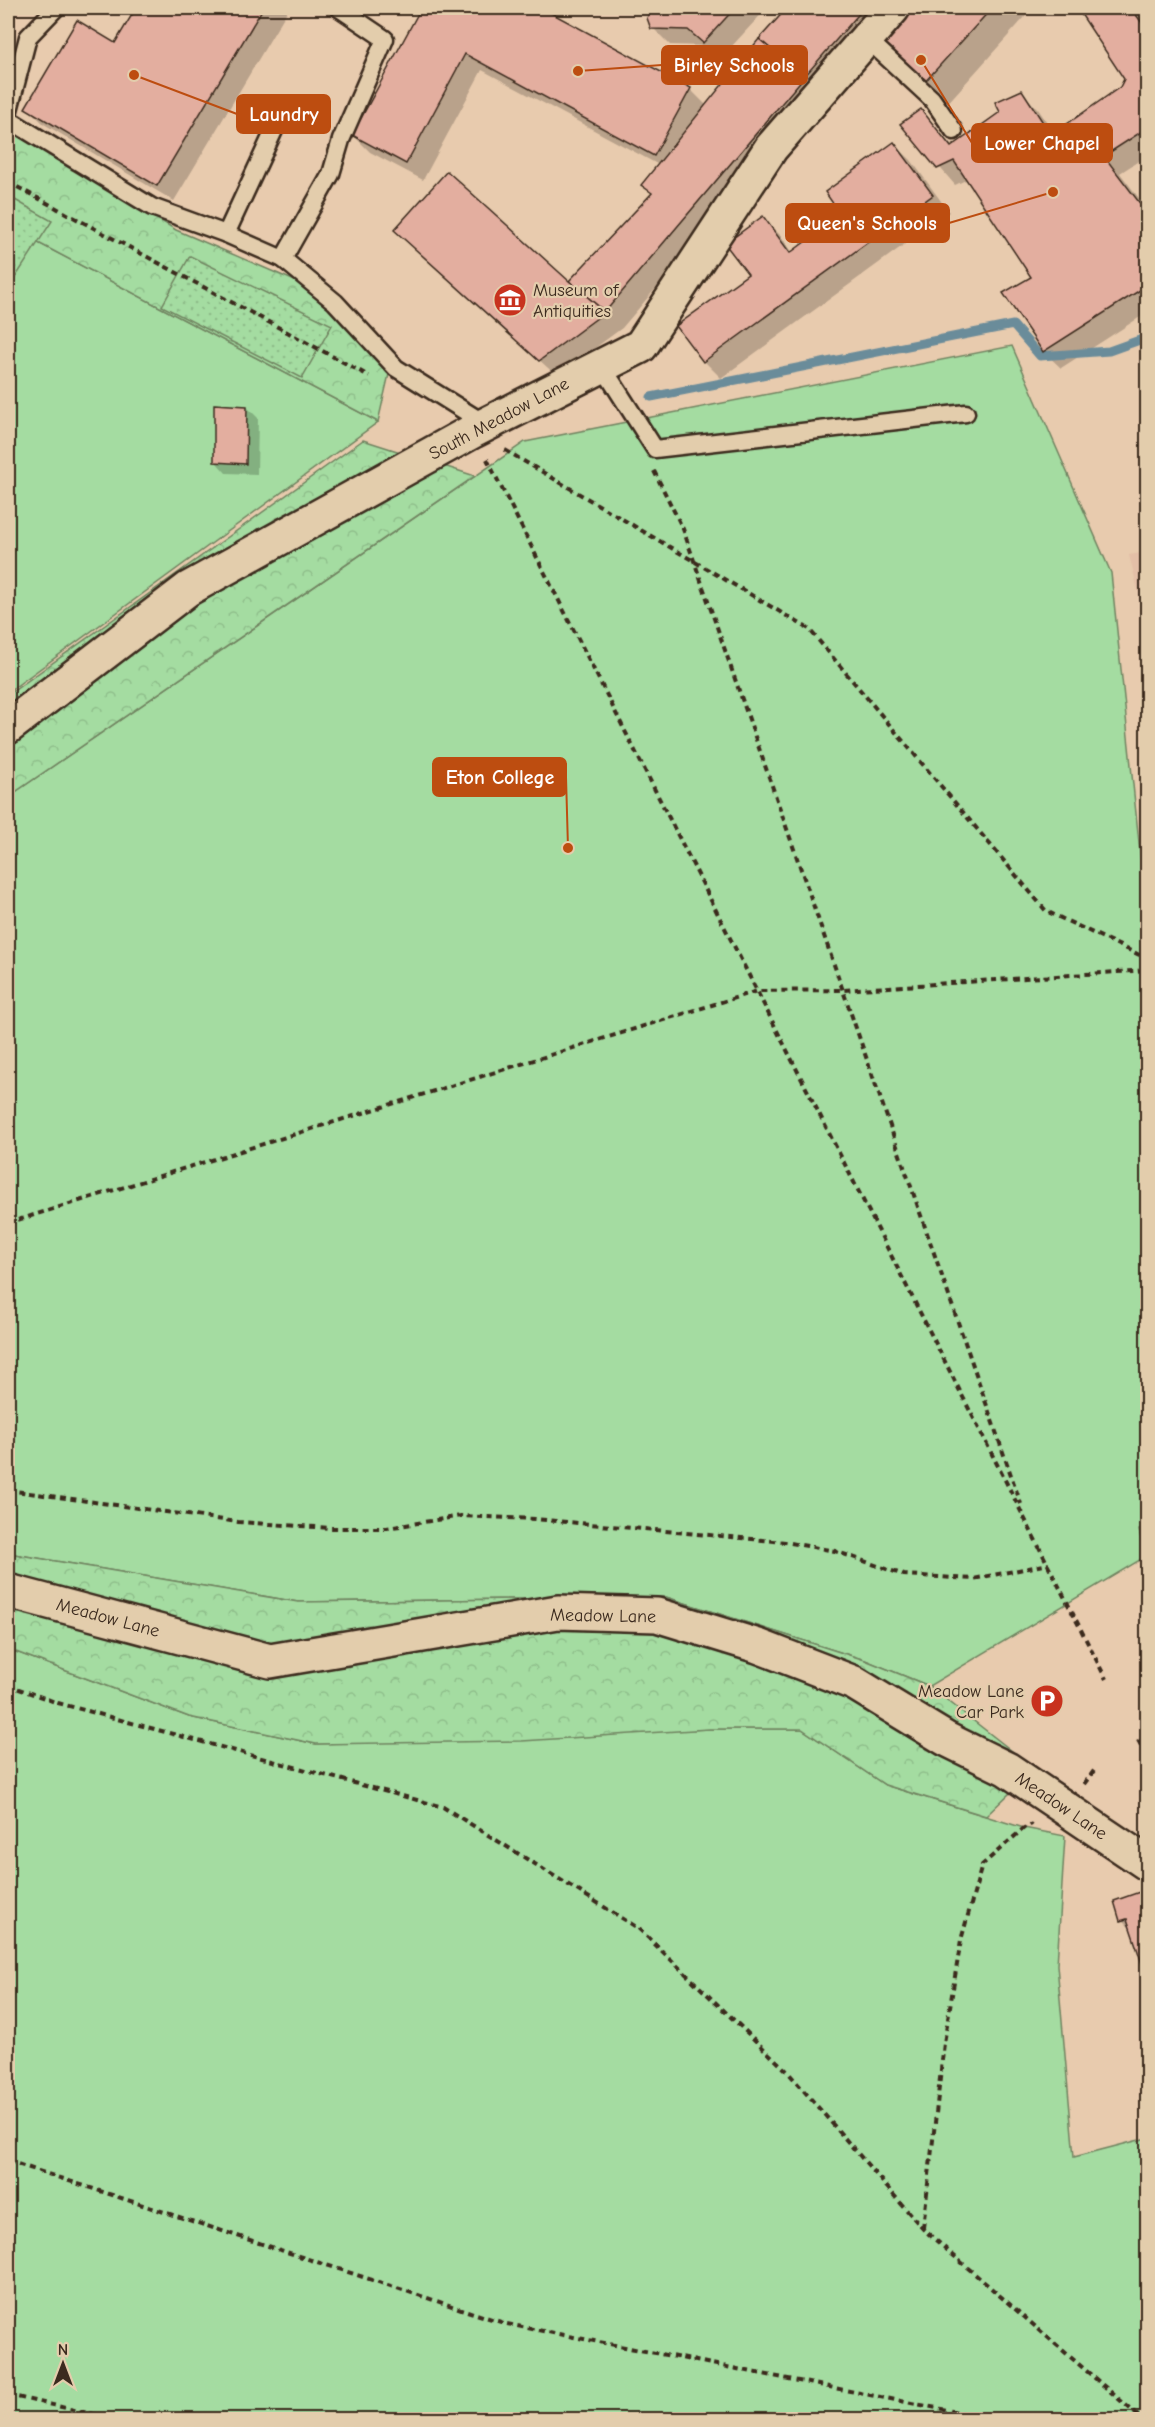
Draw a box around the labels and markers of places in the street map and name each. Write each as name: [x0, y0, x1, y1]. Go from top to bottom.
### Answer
callout: Birley Schools: [662, 46, 807, 84]
callout: Laundry: [237, 95, 330, 133]
callout: Lower Chapel: [972, 124, 1112, 162]
callout: Queen's Schools: [786, 204, 949, 242]
place label: Museum of Antiquities: [533, 280, 619, 322]
museum icon: Museum of Antiquities: [492, 282, 528, 318]
callout: Eton College: [433, 758, 566, 796]
place label: Meadow Lane Car Park: [918, 1681, 1024, 1723]
parking icon: Meadow Lane Car Park: [1029, 1683, 1065, 1719]

